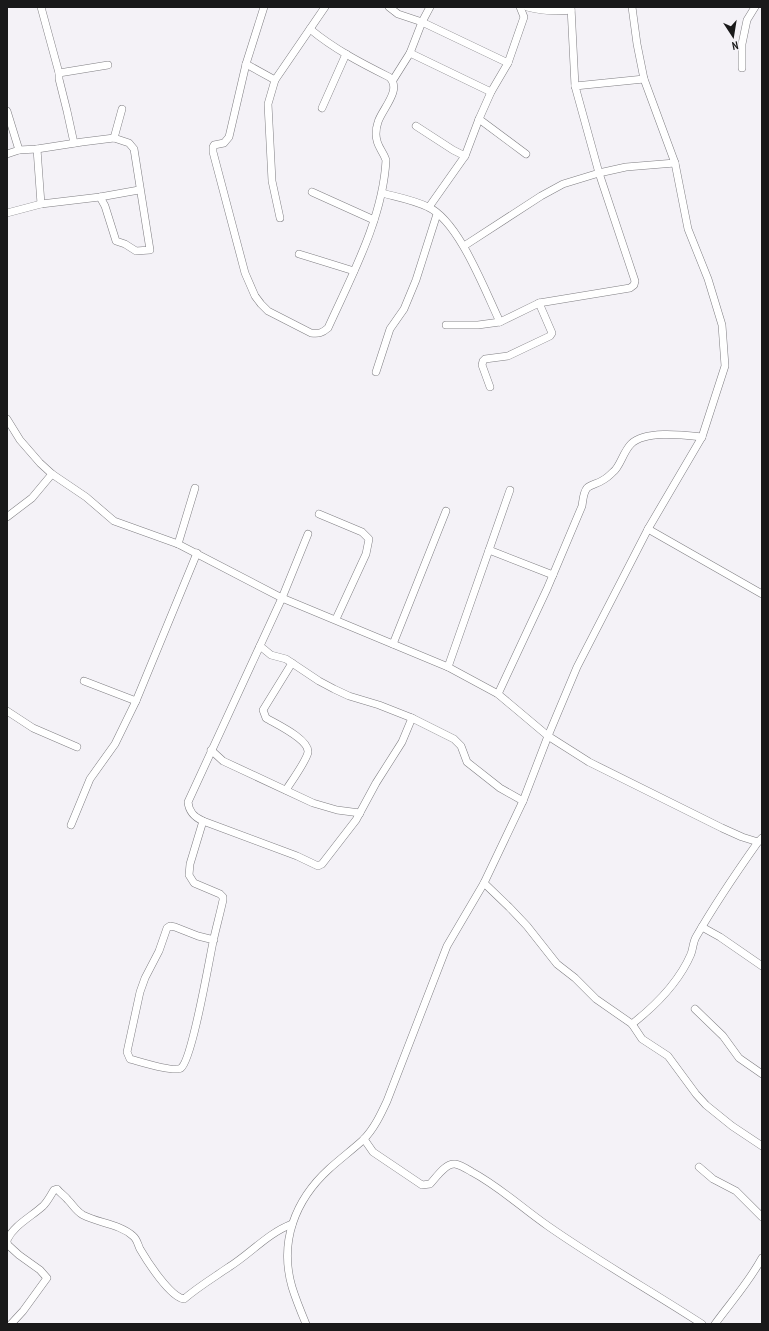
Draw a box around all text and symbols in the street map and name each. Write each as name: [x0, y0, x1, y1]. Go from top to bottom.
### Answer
north arrow: [713, 16, 753, 56]
text: N: [731, 38, 739, 53]

